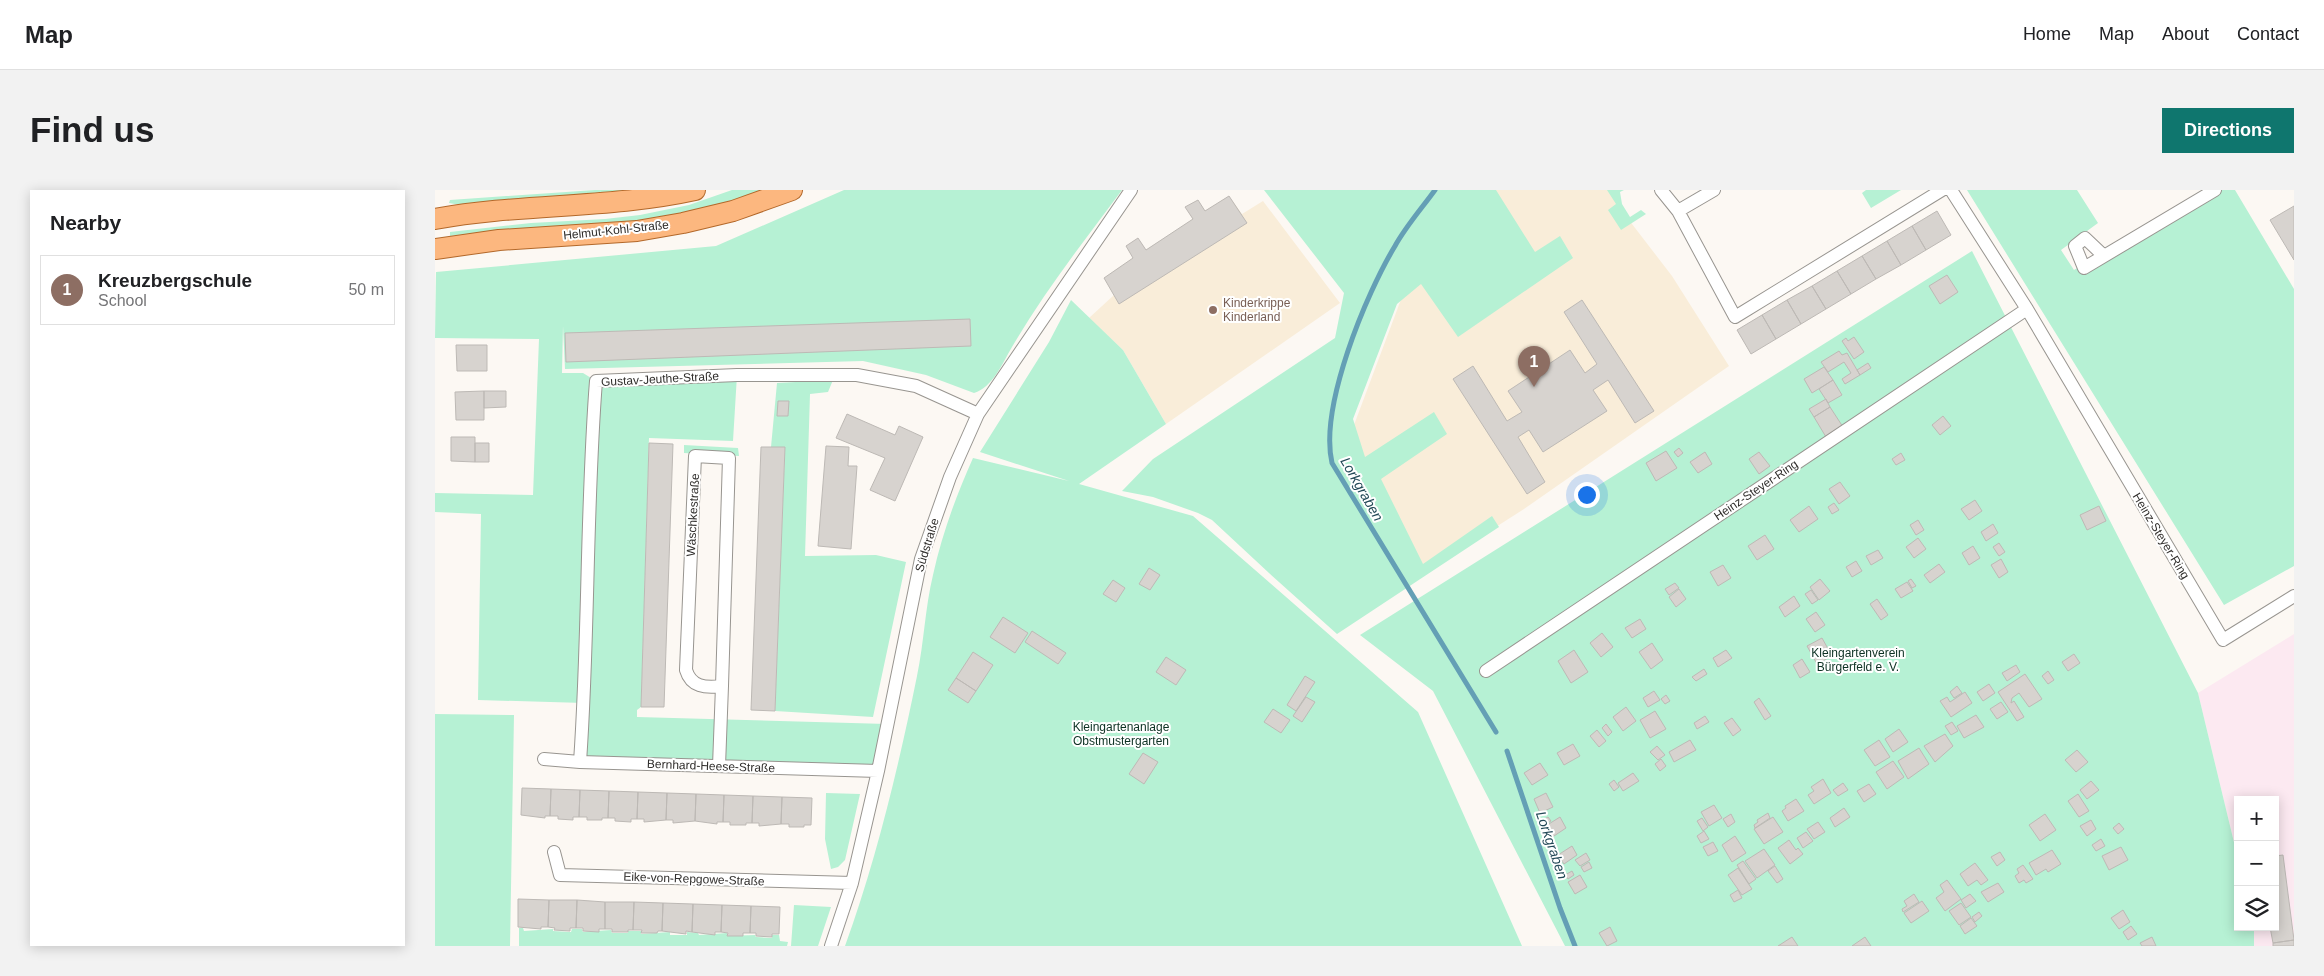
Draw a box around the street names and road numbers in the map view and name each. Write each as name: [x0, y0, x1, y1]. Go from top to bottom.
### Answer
street label: Helmut-Kohl-Straße: [563, 217, 670, 243]
street label: Gustav-Jeuthe-Straße: [601, 369, 720, 389]
street label: Heinz-Steyer-Ring: [1711, 457, 1801, 523]
street label: Wäschkestraße: [684, 473, 702, 557]
street label: Heinz-Steyer-Ring: [2130, 490, 2192, 582]
street label: Südstraße: [912, 516, 942, 574]
street label: Bernhard-Heese-Straße: [647, 757, 776, 775]
street label: Eike-von-Repgowe-Straße: [623, 870, 765, 888]

